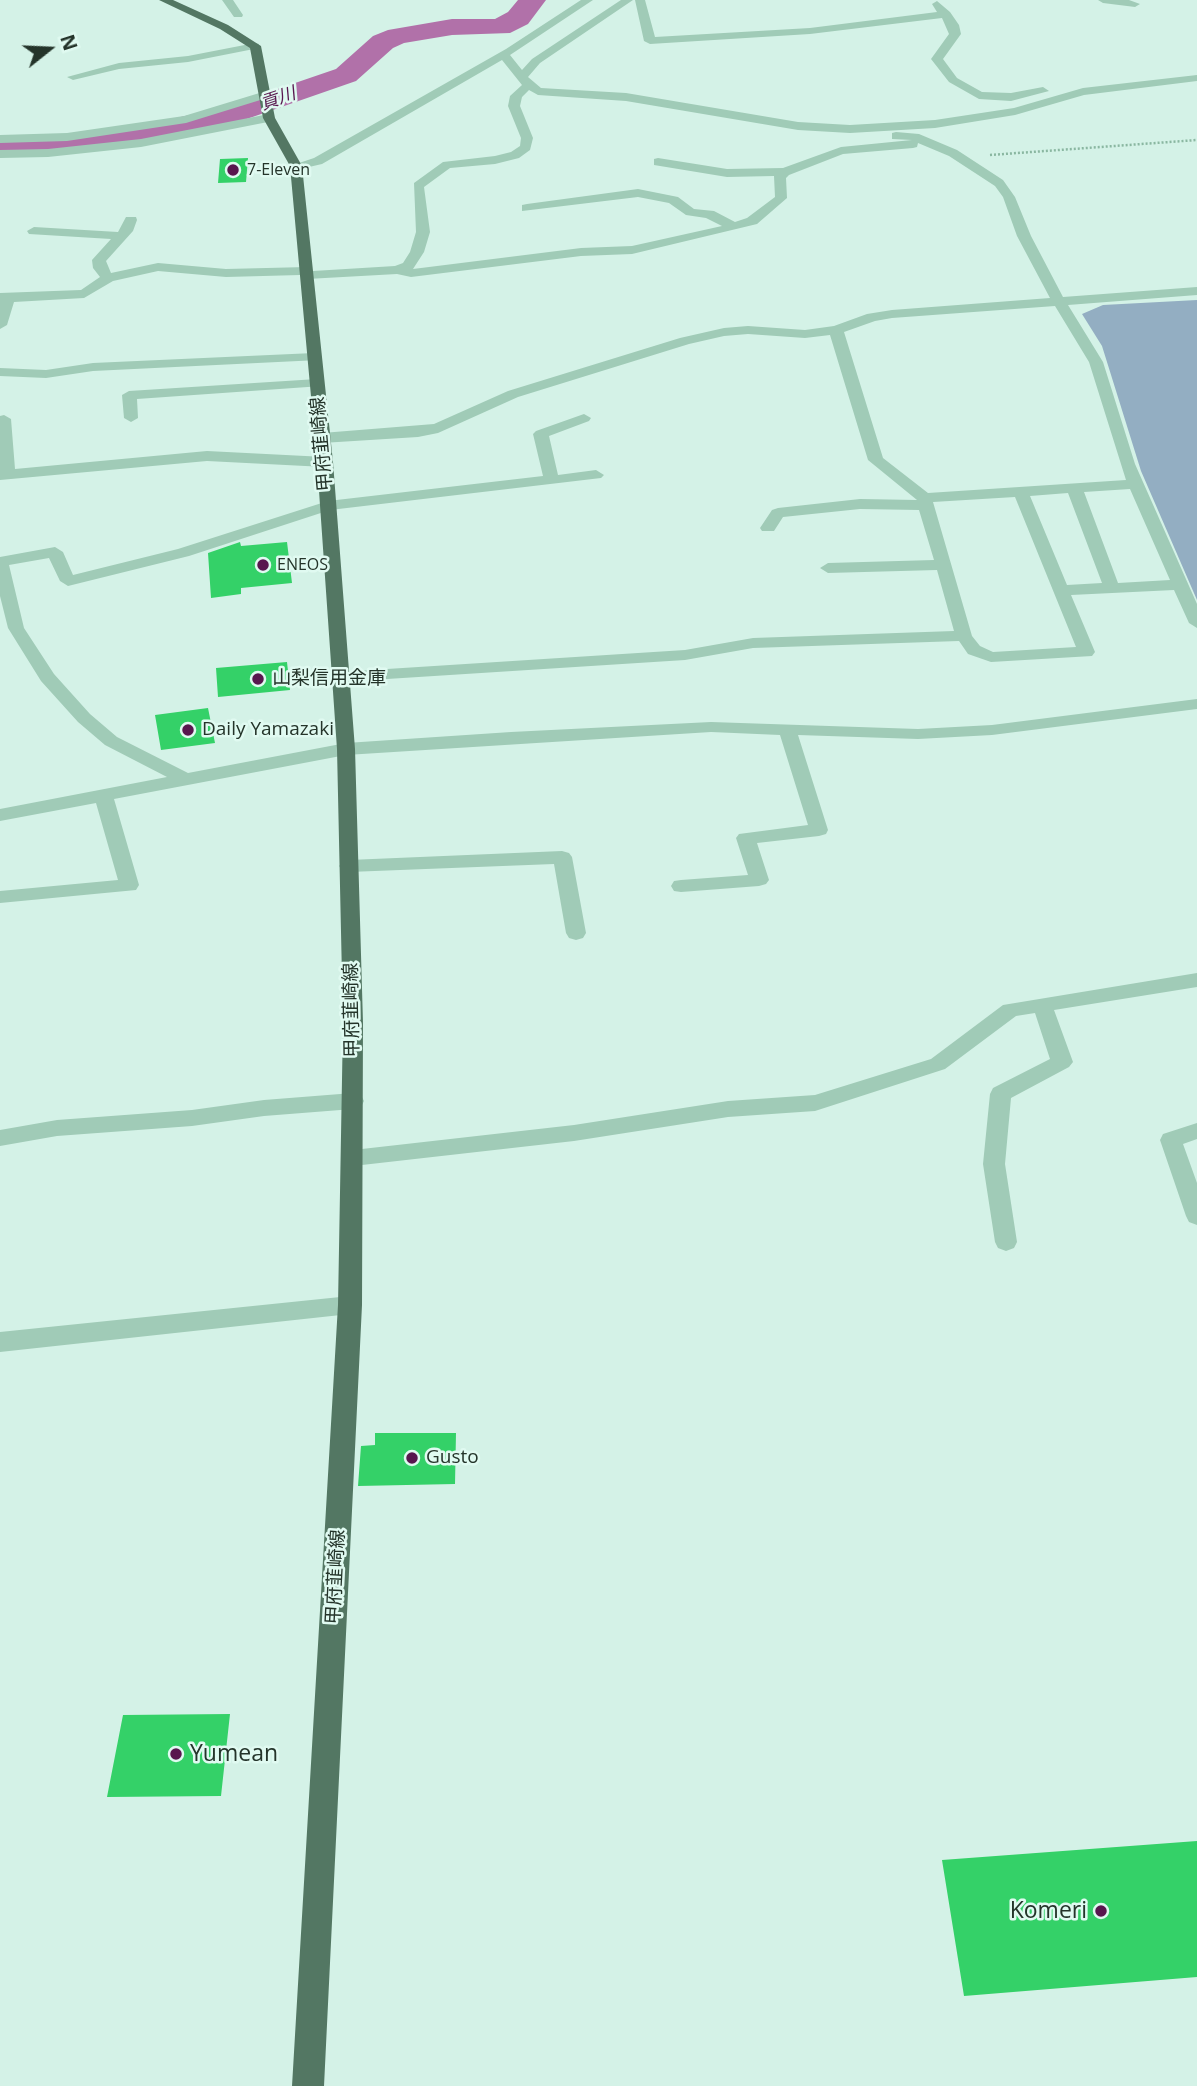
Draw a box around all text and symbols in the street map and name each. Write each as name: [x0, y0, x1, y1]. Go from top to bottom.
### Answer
north arrow: [14, 14, 84, 84]
text: N: [54, 31, 84, 54]
water label: 貢川: [257, 83, 299, 115]
place label: 7-Eleven: [247, 160, 310, 180]
marker: 7-Eleven: [225, 162, 241, 178]
street label: 甲府韮崎線: [307, 396, 337, 492]
place label: ENEOS: [277, 555, 328, 575]
marker: ENEOS: [255, 557, 271, 573]
place label: 山梨信用金庫: [272, 668, 386, 690]
marker: 山梨信用金庫: [250, 671, 266, 687]
place label: Daily Yamazaki: [202, 719, 334, 741]
marker: Daily Yamazaki: [180, 722, 196, 738]
street label: 甲府韮崎線: [340, 962, 364, 1058]
place label: Gusto: [426, 1447, 479, 1469]
marker: Gusto: [404, 1450, 420, 1466]
street label: 甲府韮崎線: [322, 1529, 350, 1625]
place label: Yumean: [190, 1740, 278, 1768]
marker: Yumean: [168, 1746, 184, 1762]
place label: Komeri: [1010, 1897, 1087, 1925]
marker: Komeri: [1093, 1903, 1109, 1919]

